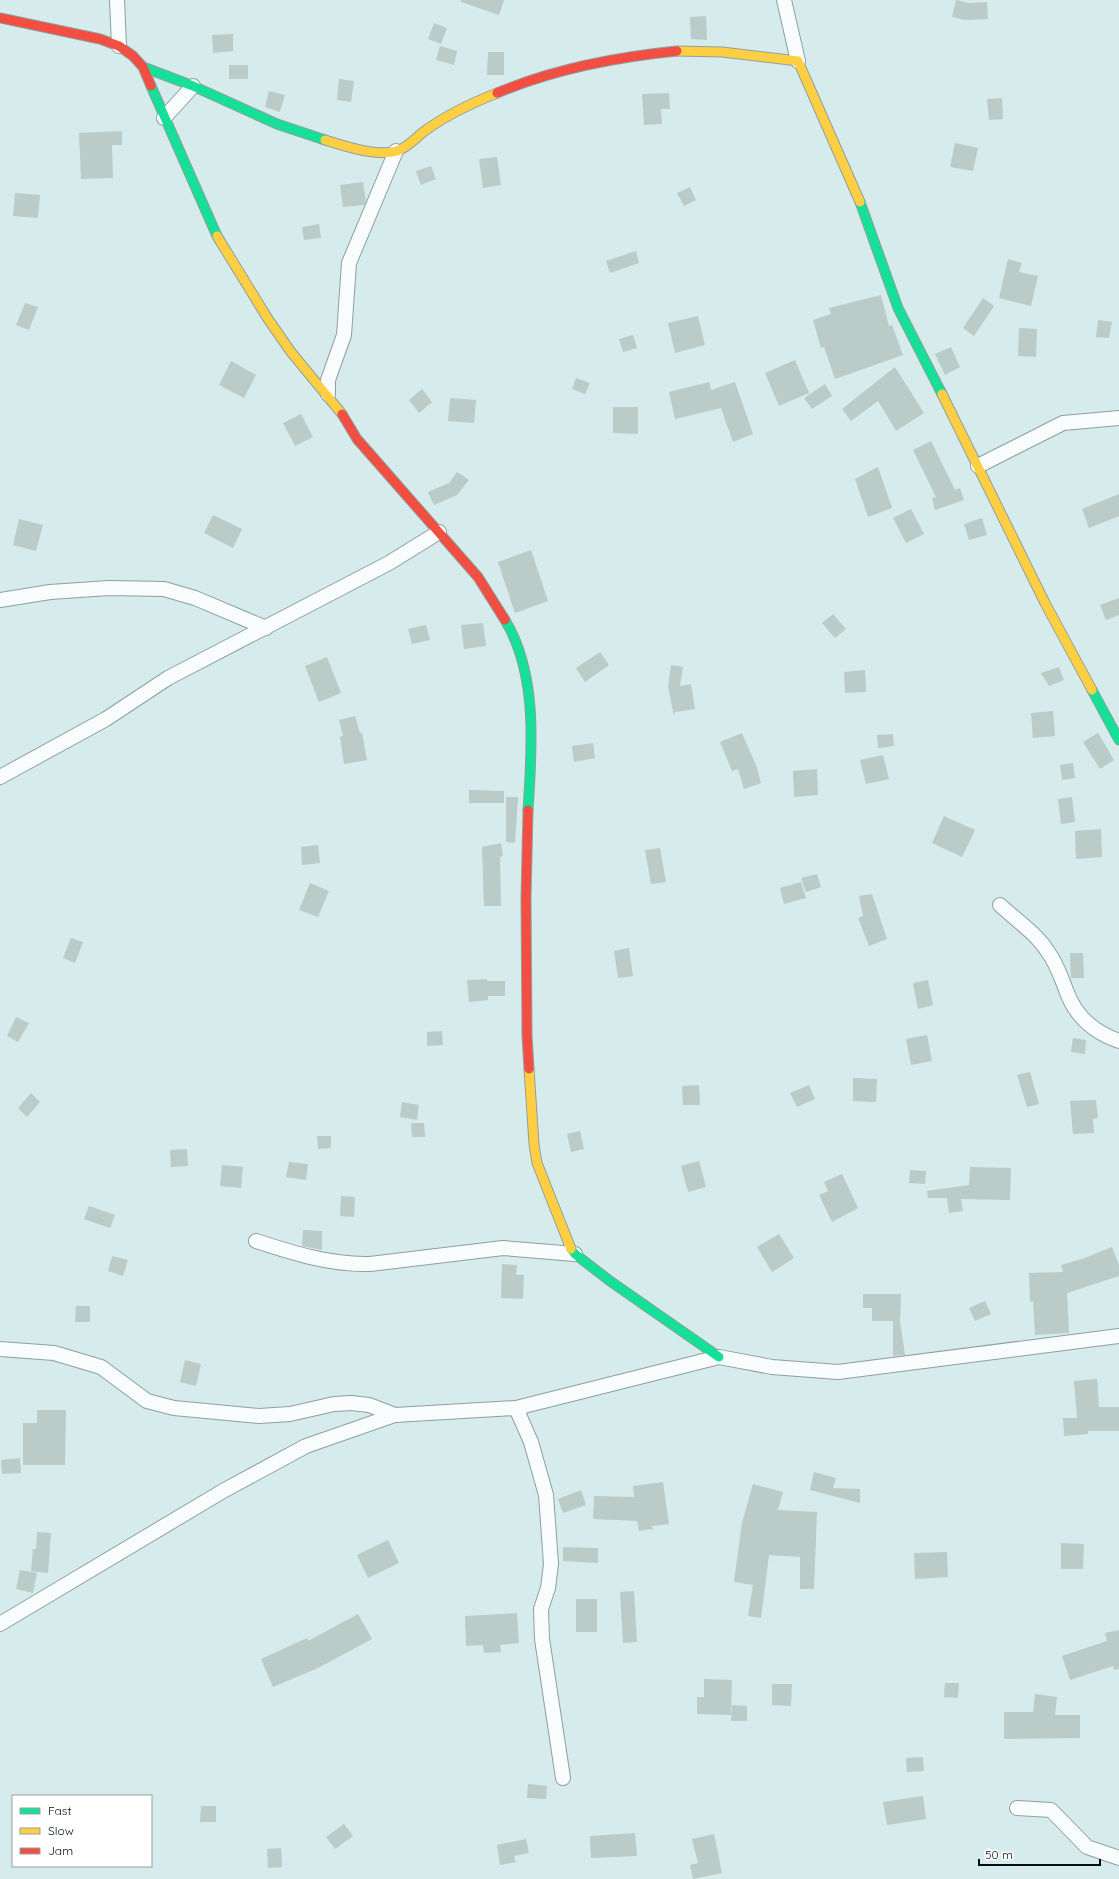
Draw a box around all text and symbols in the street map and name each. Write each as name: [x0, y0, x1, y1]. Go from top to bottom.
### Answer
legend: [12, 1795, 152, 1867]
text: Fast: [48, 1803, 72, 1818]
text: Slow: [48, 1823, 74, 1838]
scale bar: [979, 1841, 1100, 1867]
text: Jam: [48, 1843, 73, 1858]
text: 50 m: [985, 1847, 1013, 1862]

